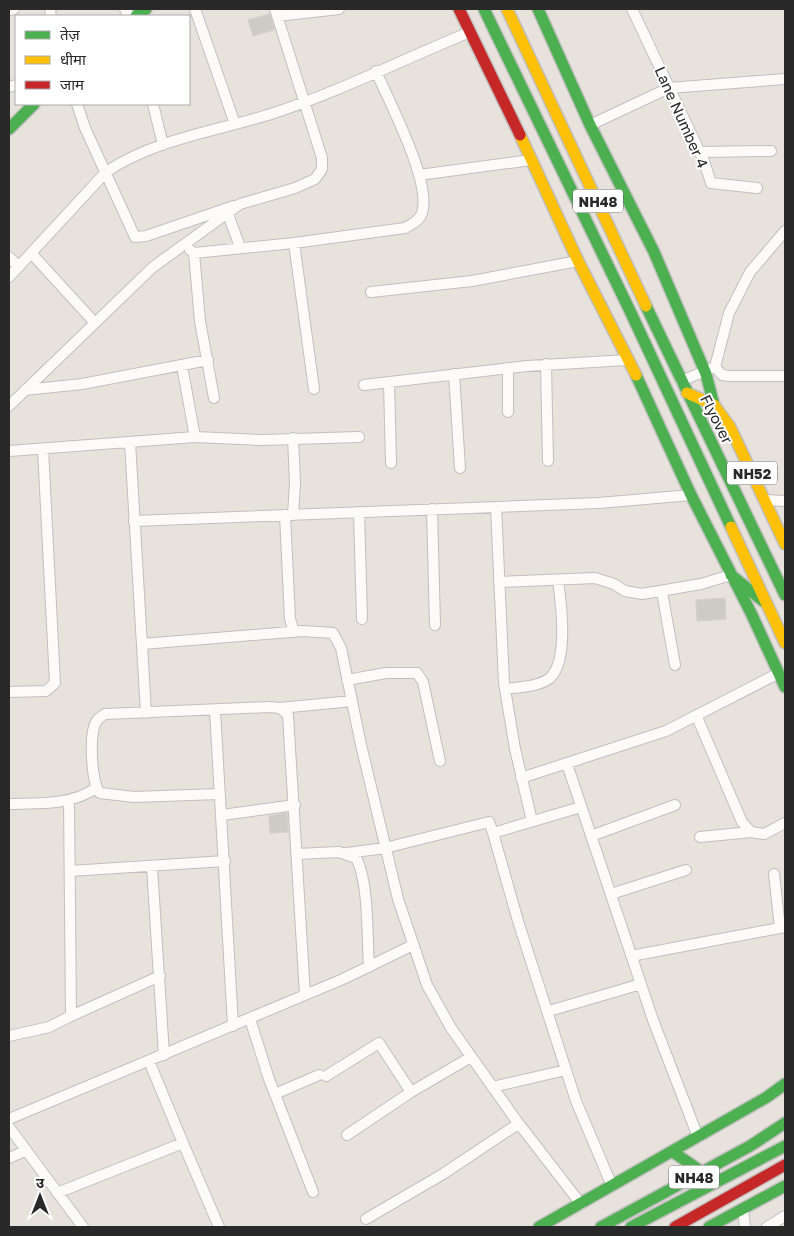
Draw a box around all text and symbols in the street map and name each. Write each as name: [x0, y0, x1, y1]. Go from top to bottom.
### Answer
legend: [15, 15, 190, 105]
text: तेज़: [60, 25, 81, 43]
text: धीमा: [60, 50, 87, 68]
street label: Lane Number 4: [652, 63, 712, 171]
text: जाम: [60, 75, 85, 93]
road number: NH48: [573, 190, 623, 212]
street label: Flyover: [697, 391, 737, 447]
road number: NH52: [727, 462, 777, 484]
road number: NH48: [669, 1166, 719, 1188]
north arrow: [15, 1171, 65, 1221]
text: उ: [36, 1174, 45, 1191]

